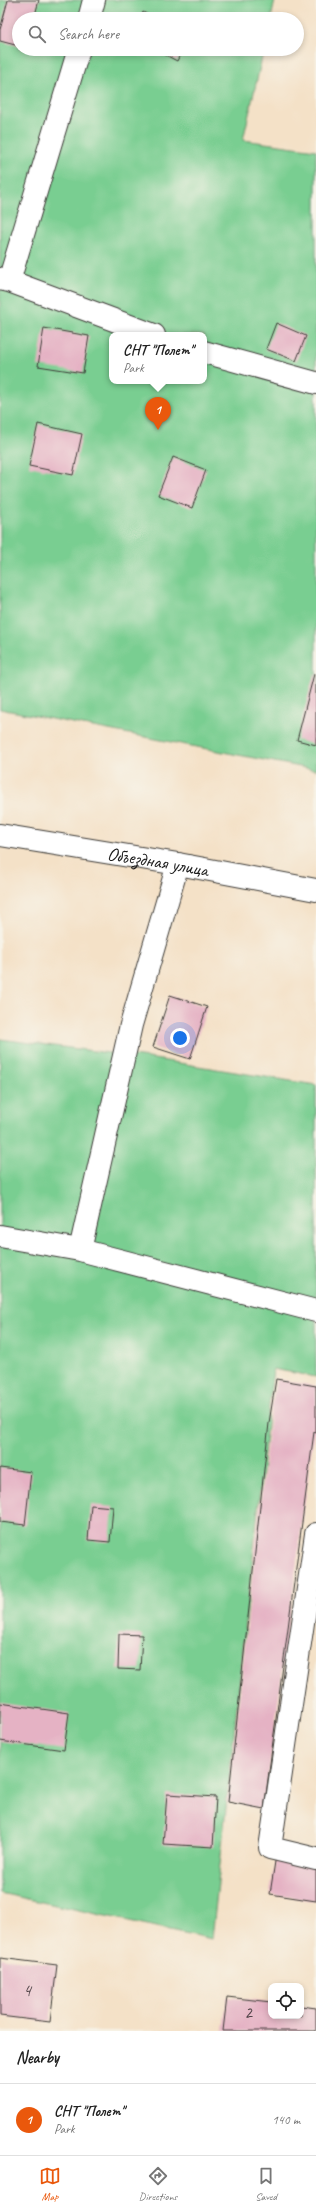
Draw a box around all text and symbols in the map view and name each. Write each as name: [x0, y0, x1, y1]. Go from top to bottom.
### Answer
search box: [12, 12, 304, 56]
icon: search: [26, 23, 48, 45]
text: Search here: [58, 25, 119, 44]
popup: [109, 332, 207, 384]
text: СНТ "Полет": [123, 341, 193, 360]
text: Park: [123, 360, 144, 376]
pin: 1: [145, 397, 171, 430]
street label: Объездная улица: [105, 842, 212, 883]
your location: [170, 1028, 190, 1048]
house number: 4: [23, 1980, 33, 2001]
map controls: [268, 1983, 304, 2019]
button: locate: [268, 1983, 304, 2019]
house number: 2: [244, 2002, 253, 2023]
text: Nearby: [16, 2047, 59, 2068]
text: СНТ "Полет": [54, 2102, 124, 2121]
text: 1: [26, 2112, 32, 2128]
text: 140 m: [272, 2112, 300, 2128]
text: Park: [54, 2121, 75, 2137]
tab: Map: [39, 2165, 61, 2203]
tab: Directions: [139, 2165, 177, 2203]
tab: Saved: [255, 2165, 277, 2203]

